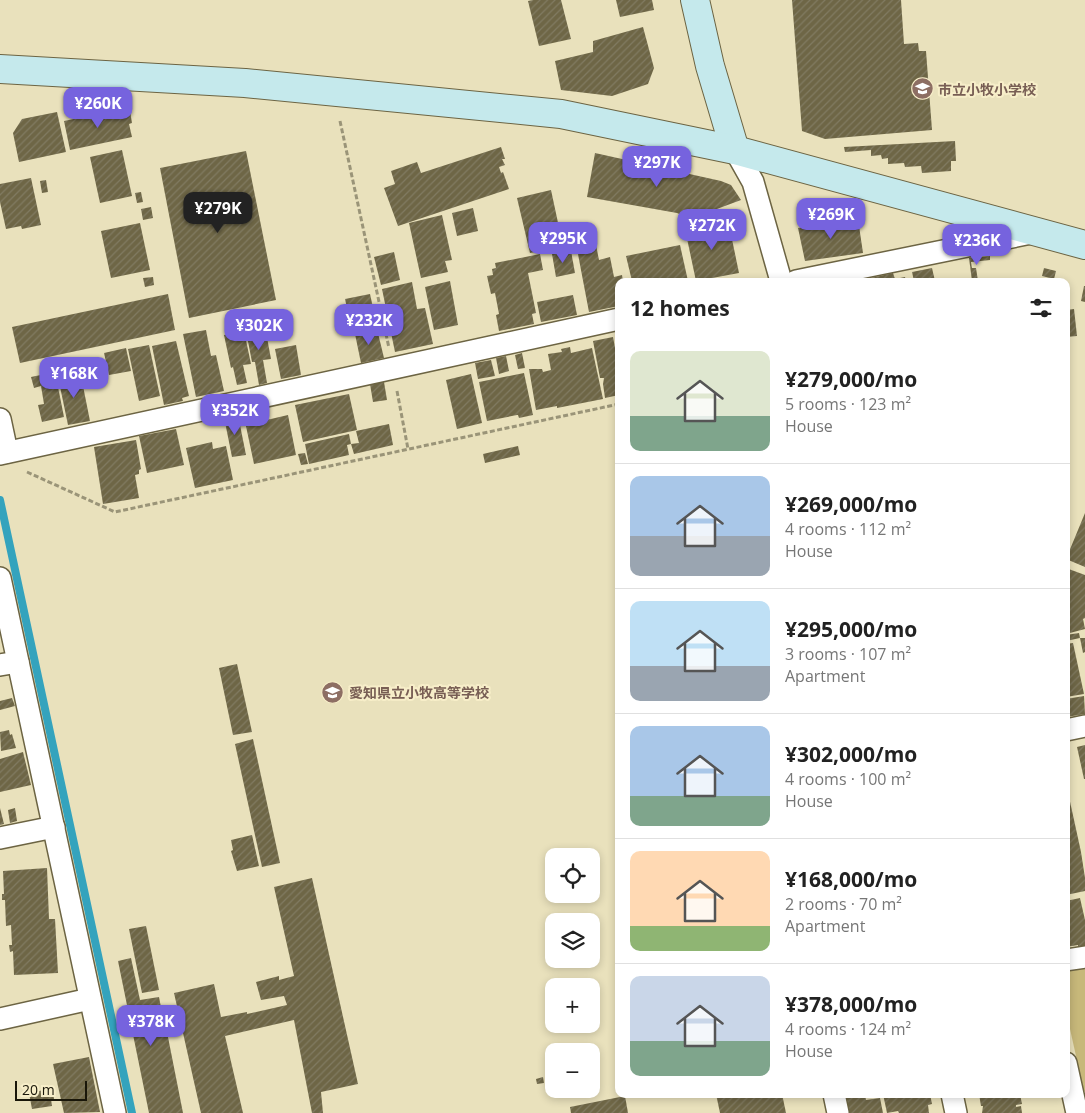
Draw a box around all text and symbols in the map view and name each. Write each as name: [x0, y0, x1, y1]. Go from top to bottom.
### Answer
school or university icon: 市立小牧小学校: [910, 77, 934, 101]
place label: 市立小牧小学校: [938, 80, 1036, 99]
pin: ¥260K: [63, 86, 133, 129]
text: ¥260K: [74, 92, 122, 114]
pin: ¥297K: [622, 146, 692, 188]
text: ¥297K: [633, 151, 681, 173]
pin: ¥279K: [183, 192, 253, 234]
text: ¥279K: [194, 197, 242, 219]
pin: ¥269K: [796, 198, 866, 240]
text: ¥269K: [807, 203, 855, 225]
pin: ¥272K: [677, 208, 747, 251]
text: ¥272K: [688, 214, 736, 236]
pin: ¥295K: [528, 222, 598, 264]
pin: ¥236K: [942, 224, 1012, 266]
text: ¥295K: [539, 227, 587, 249]
text: ¥236K: [953, 229, 1001, 251]
text: 12 homes: [630, 294, 730, 322]
icon: filters: [1027, 294, 1055, 322]
pin: ¥232K: [334, 304, 404, 346]
pin: ¥302K: [224, 308, 294, 351]
text: ¥232K: [345, 309, 393, 331]
text: ¥302K: [235, 314, 283, 336]
pin: ¥168K: [39, 356, 109, 399]
text: ¥168K: [50, 362, 98, 384]
text: ¥279,000/mo: [785, 365, 917, 393]
icon: home: [670, 371, 730, 431]
text: 5 rooms · 123 m²: [785, 393, 911, 415]
pin: ¥352K: [200, 394, 270, 436]
text: ¥352K: [211, 399, 259, 421]
text: House: [785, 415, 833, 437]
text: ¥269,000/mo: [785, 490, 917, 518]
icon: home: [670, 496, 730, 556]
text: 4 rooms · 112 m²: [785, 518, 911, 540]
text: House: [785, 540, 833, 562]
text: ¥295,000/mo: [785, 615, 917, 643]
icon: home: [670, 621, 730, 681]
text: 3 rooms · 107 m²: [785, 643, 911, 665]
text: Apartment: [785, 665, 865, 687]
school or university icon: 愛知県立小牧高等学校: [321, 680, 345, 704]
place label: 愛知県立小牧高等学校: [349, 683, 489, 702]
text: ¥302,000/mo: [785, 740, 917, 768]
icon: home: [670, 746, 730, 806]
text: 4 rooms · 100 m²: [785, 768, 911, 790]
text: House: [785, 790, 833, 812]
map controls: [545, 848, 600, 1098]
button: locate: [545, 848, 600, 903]
text: ¥168,000/mo: [785, 865, 917, 893]
icon: home: [670, 871, 730, 931]
text: 2 rooms · 70 m²: [785, 893, 902, 915]
button: layers: [545, 913, 600, 968]
text: Apartment: [785, 915, 865, 937]
button: +: [545, 978, 600, 1033]
text: ¥378,000/mo: [785, 990, 917, 1018]
icon: home: [670, 996, 730, 1056]
pin: ¥378K: [116, 1004, 186, 1047]
text: ¥378K: [127, 1010, 175, 1032]
text: 4 rooms · 124 m²: [785, 1018, 911, 1040]
text: House: [785, 1040, 833, 1062]
button: −: [545, 1043, 600, 1098]
scale bar: [15, 1078, 88, 1101]
text: 20 m: [22, 1080, 55, 1099]

